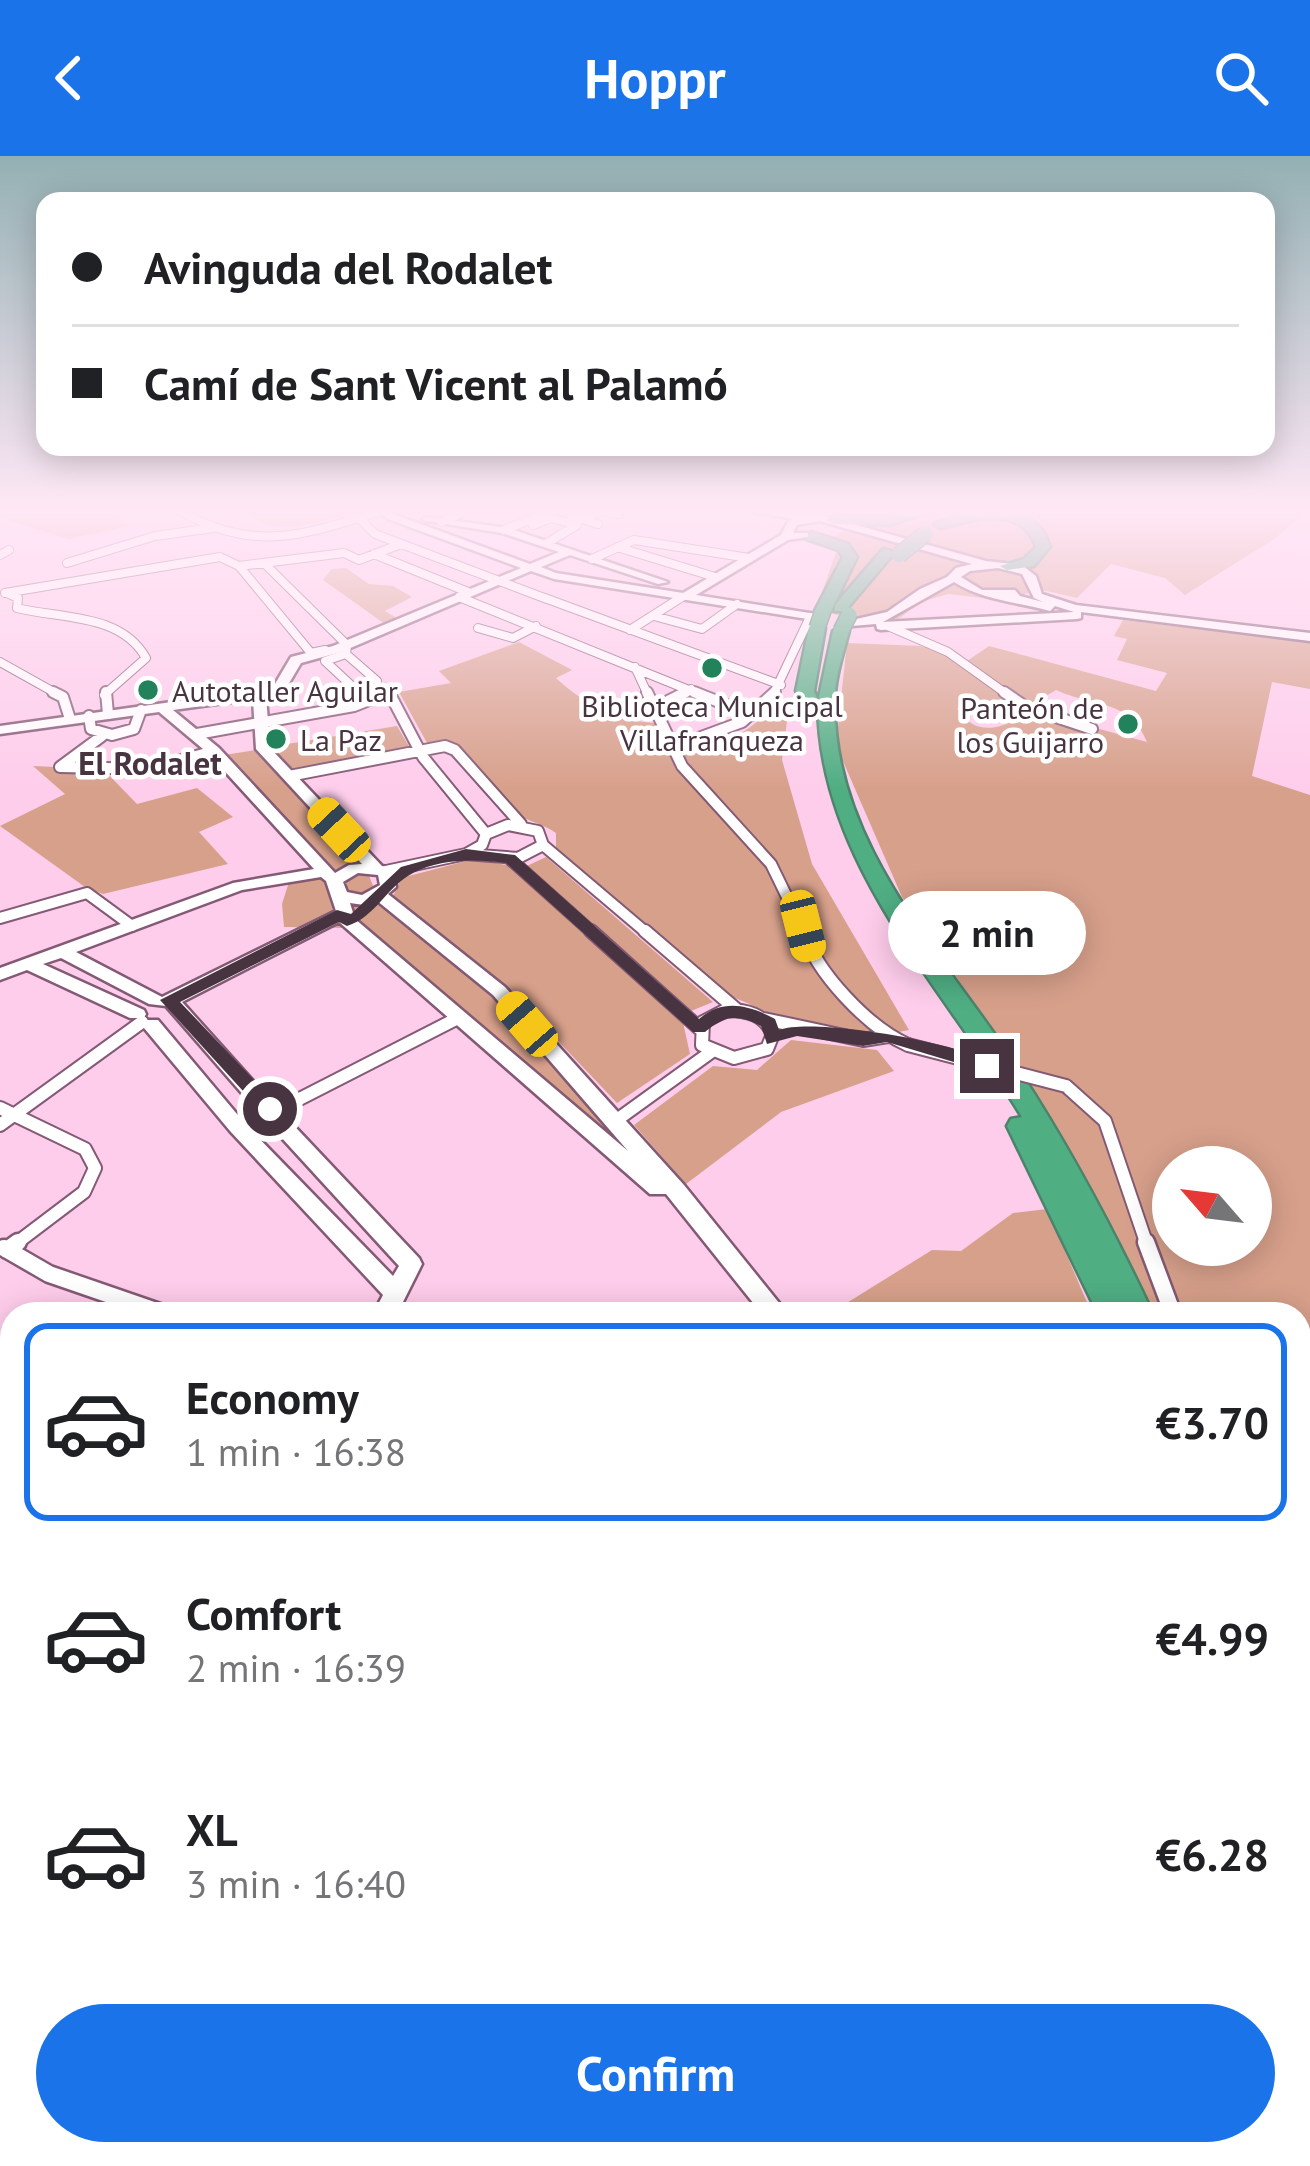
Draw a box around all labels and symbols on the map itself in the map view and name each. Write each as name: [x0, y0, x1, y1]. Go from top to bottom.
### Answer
marker: Biblioteca Municipal Villafranqueza: [699, 655, 725, 681]
place label: Autotaller Aguilar: [172, 671, 398, 710]
marker: Autotaller Aguilar: [135, 677, 161, 703]
place label: Biblioteca Municipal Villafranqueza: [581, 686, 843, 759]
place label: Panteón de los Guijarro: [957, 688, 1104, 761]
marker: Panteón de los Guijarro: [1115, 711, 1141, 737]
place label: La Paz: [300, 720, 382, 759]
marker: La Paz: [263, 726, 289, 752]
district label: El Rodalet: [78, 741, 222, 784]
car: [301, 791, 377, 869]
car: [777, 887, 829, 965]
callout: 2 min: [888, 892, 1086, 976]
car: [490, 985, 564, 1063]
route end: [960, 1039, 1014, 1093]
route start: [243, 1082, 297, 1136]
north arrow: [1152, 1146, 1272, 1266]

